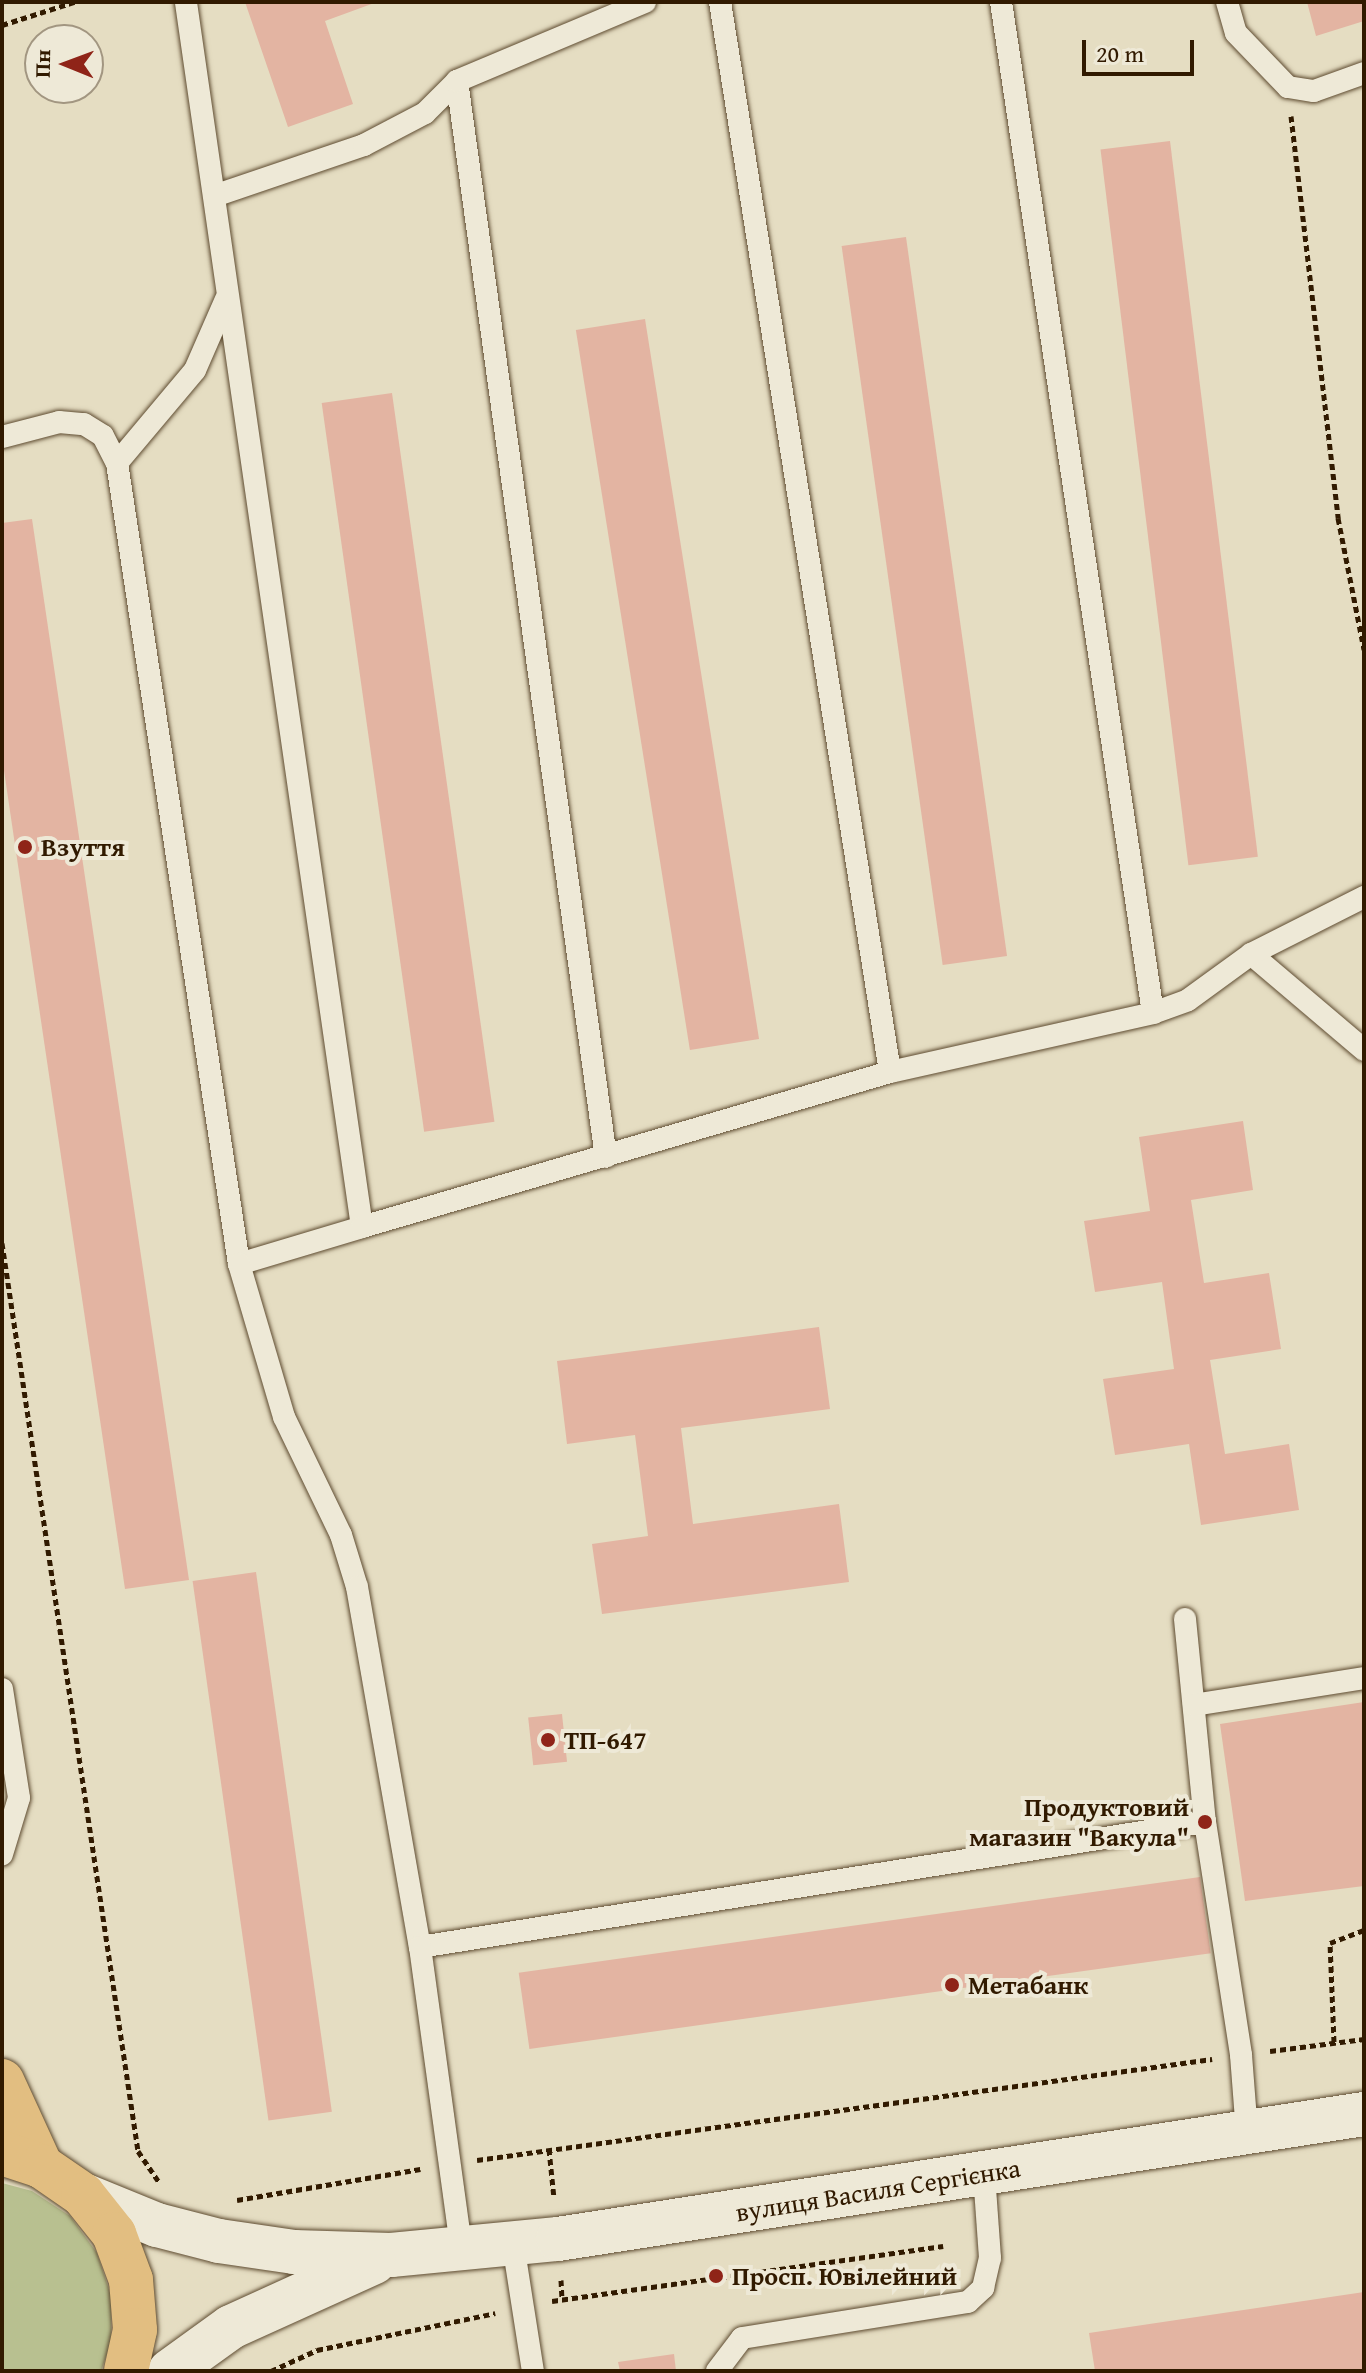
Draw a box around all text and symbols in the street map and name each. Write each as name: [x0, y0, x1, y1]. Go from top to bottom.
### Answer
north arrow: [24, 24, 104, 104]
scale bar: [1086, 24, 1198, 74]
text: 20 m: [1096, 36, 1144, 71]
text: Пн: [26, 49, 58, 78]
place label: Взуття: [41, 831, 125, 863]
marker: Взуття: [16, 838, 34, 856]
place label: ТП-647: [564, 1724, 647, 1756]
marker: ТП-647: [539, 1731, 557, 1749]
place label: Продуктовий магазин "Вакула": [969, 1791, 1189, 1852]
marker: Продуктовий магазин "Вакула": [1196, 1813, 1214, 1831]
place label: Метабанк: [968, 1969, 1088, 2001]
marker: Метабанк: [943, 1976, 961, 1994]
street label: вулиця Василя Сергієнка: [733, 2152, 1023, 2228]
place label: Просп. Ювілейний: [732, 2260, 957, 2292]
marker: Просп. Ювілейний: [707, 2267, 725, 2285]

